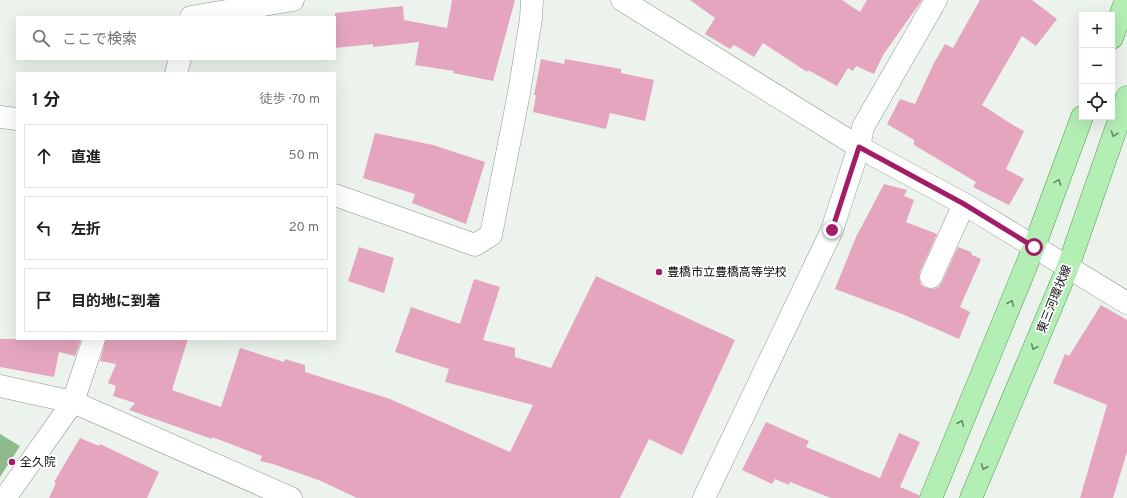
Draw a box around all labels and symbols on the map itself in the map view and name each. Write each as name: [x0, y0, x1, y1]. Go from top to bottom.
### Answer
one-way arrow: [1110, 130, 1119, 137]
one-way arrow: [1054, 178, 1062, 185]
route end: [823, 221, 841, 239]
route start: [1025, 238, 1043, 256]
street label: 東三河環状線: [1034, 263, 1076, 336]
place label: 豊橋市立豊橋高等学校: [667, 265, 787, 281]
marker: 豊橋市立豊橋高等学校: [654, 267, 664, 277]
one-way arrow: [1006, 299, 1014, 307]
one-way arrow: [1031, 343, 1039, 350]
one-way arrow: [957, 420, 965, 427]
place label: 全久院: [20, 455, 56, 471]
marker: 全久院: [7, 457, 17, 467]
one-way arrow: [981, 462, 989, 470]

